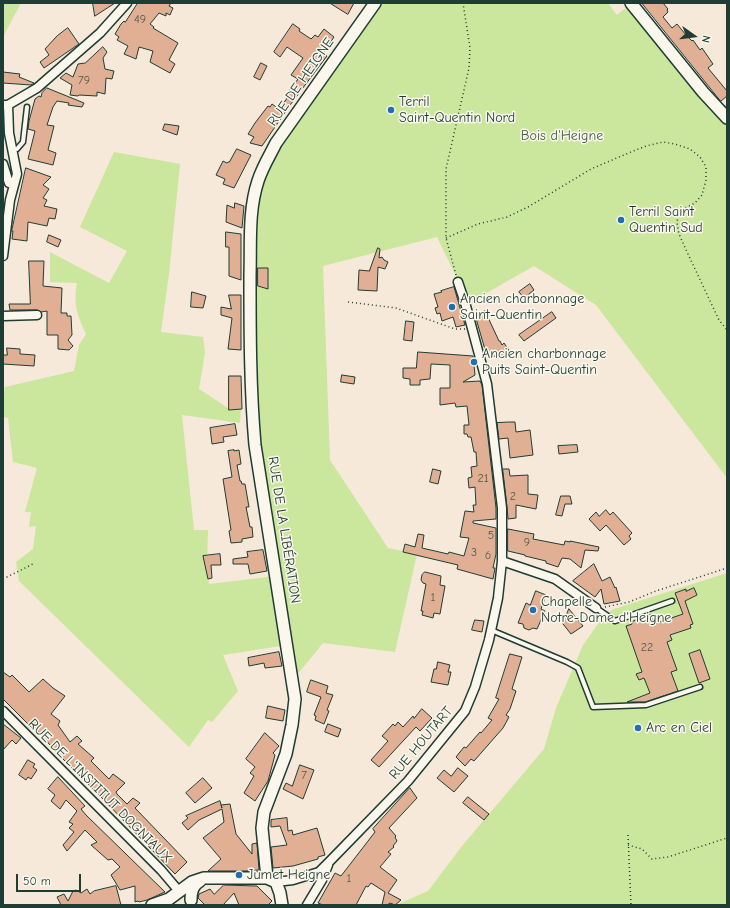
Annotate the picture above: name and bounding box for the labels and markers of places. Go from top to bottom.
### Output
place label: Terril Saint-Quentin Nord [399,94,515,126]
marker: Terril Saint-Quentin Nord [386,105,396,115]
place label: Terril Saint Quentin Sud [629,204,703,236]
marker: Terril Saint Quentin Sud [616,215,626,225]
place label: Ancien charbonnage Saint-Quentin [460,291,584,324]
marker: Ancien charbonnage Saint-Quentin [447,302,457,312]
place label: Ancien charbonnage Puits Saint-Quentin [482,346,606,378]
marker: Ancien charbonnage Puits Saint-Quentin [469,357,479,367]
place label: Chapelle Notre-Dame d'Heigne [541,594,671,626]
marker: Chapelle Notre-Dame d'Heigne [528,605,538,615]
place label: Arc en Ciel [646,720,712,736]
marker: Arc en Ciel [633,723,643,733]
place label: Jumet Heigne [247,867,330,883]
marker: Jumet Heigne [234,870,244,880]

